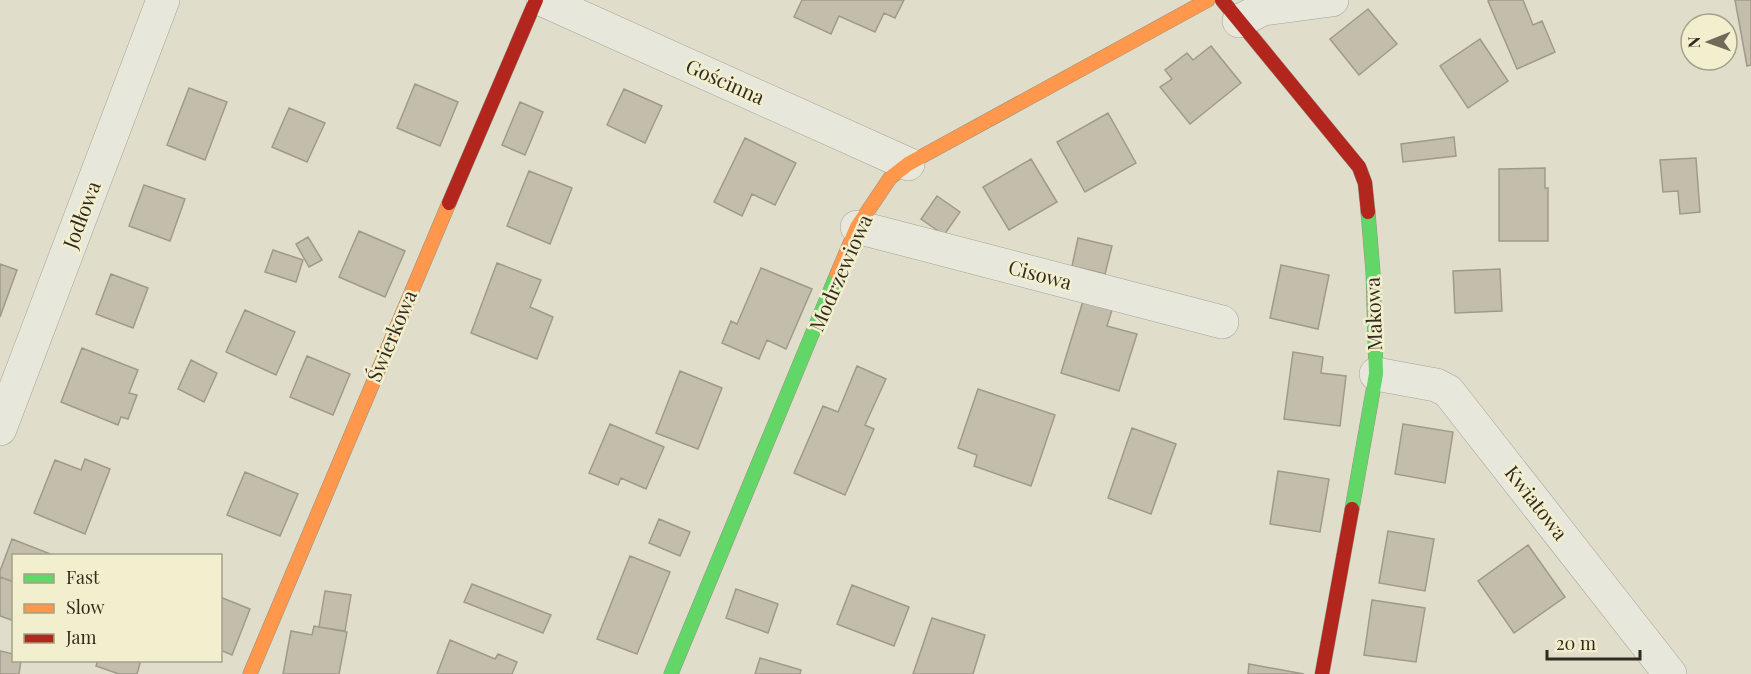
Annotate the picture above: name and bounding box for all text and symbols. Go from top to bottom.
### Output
north arrow [1679,12,1739,72]
text: N [1683,36,1704,48]
street label: Gościnna [682,51,769,110]
street label: Jodłowa [55,177,106,253]
street label: Modrzewiowa [802,210,877,335]
street label: Cisowa [1006,252,1075,295]
street label: Makowa [1358,277,1387,351]
street label: Świerkowa [359,285,422,385]
street label: Kwiatowa [1500,459,1575,545]
legend [12,554,222,662]
text: Fast [66,565,100,589]
text: Slow [66,595,104,619]
scale bar [1547,623,1640,661]
text: Jam [65,625,96,649]
text: 20 m [1556,631,1596,655]

